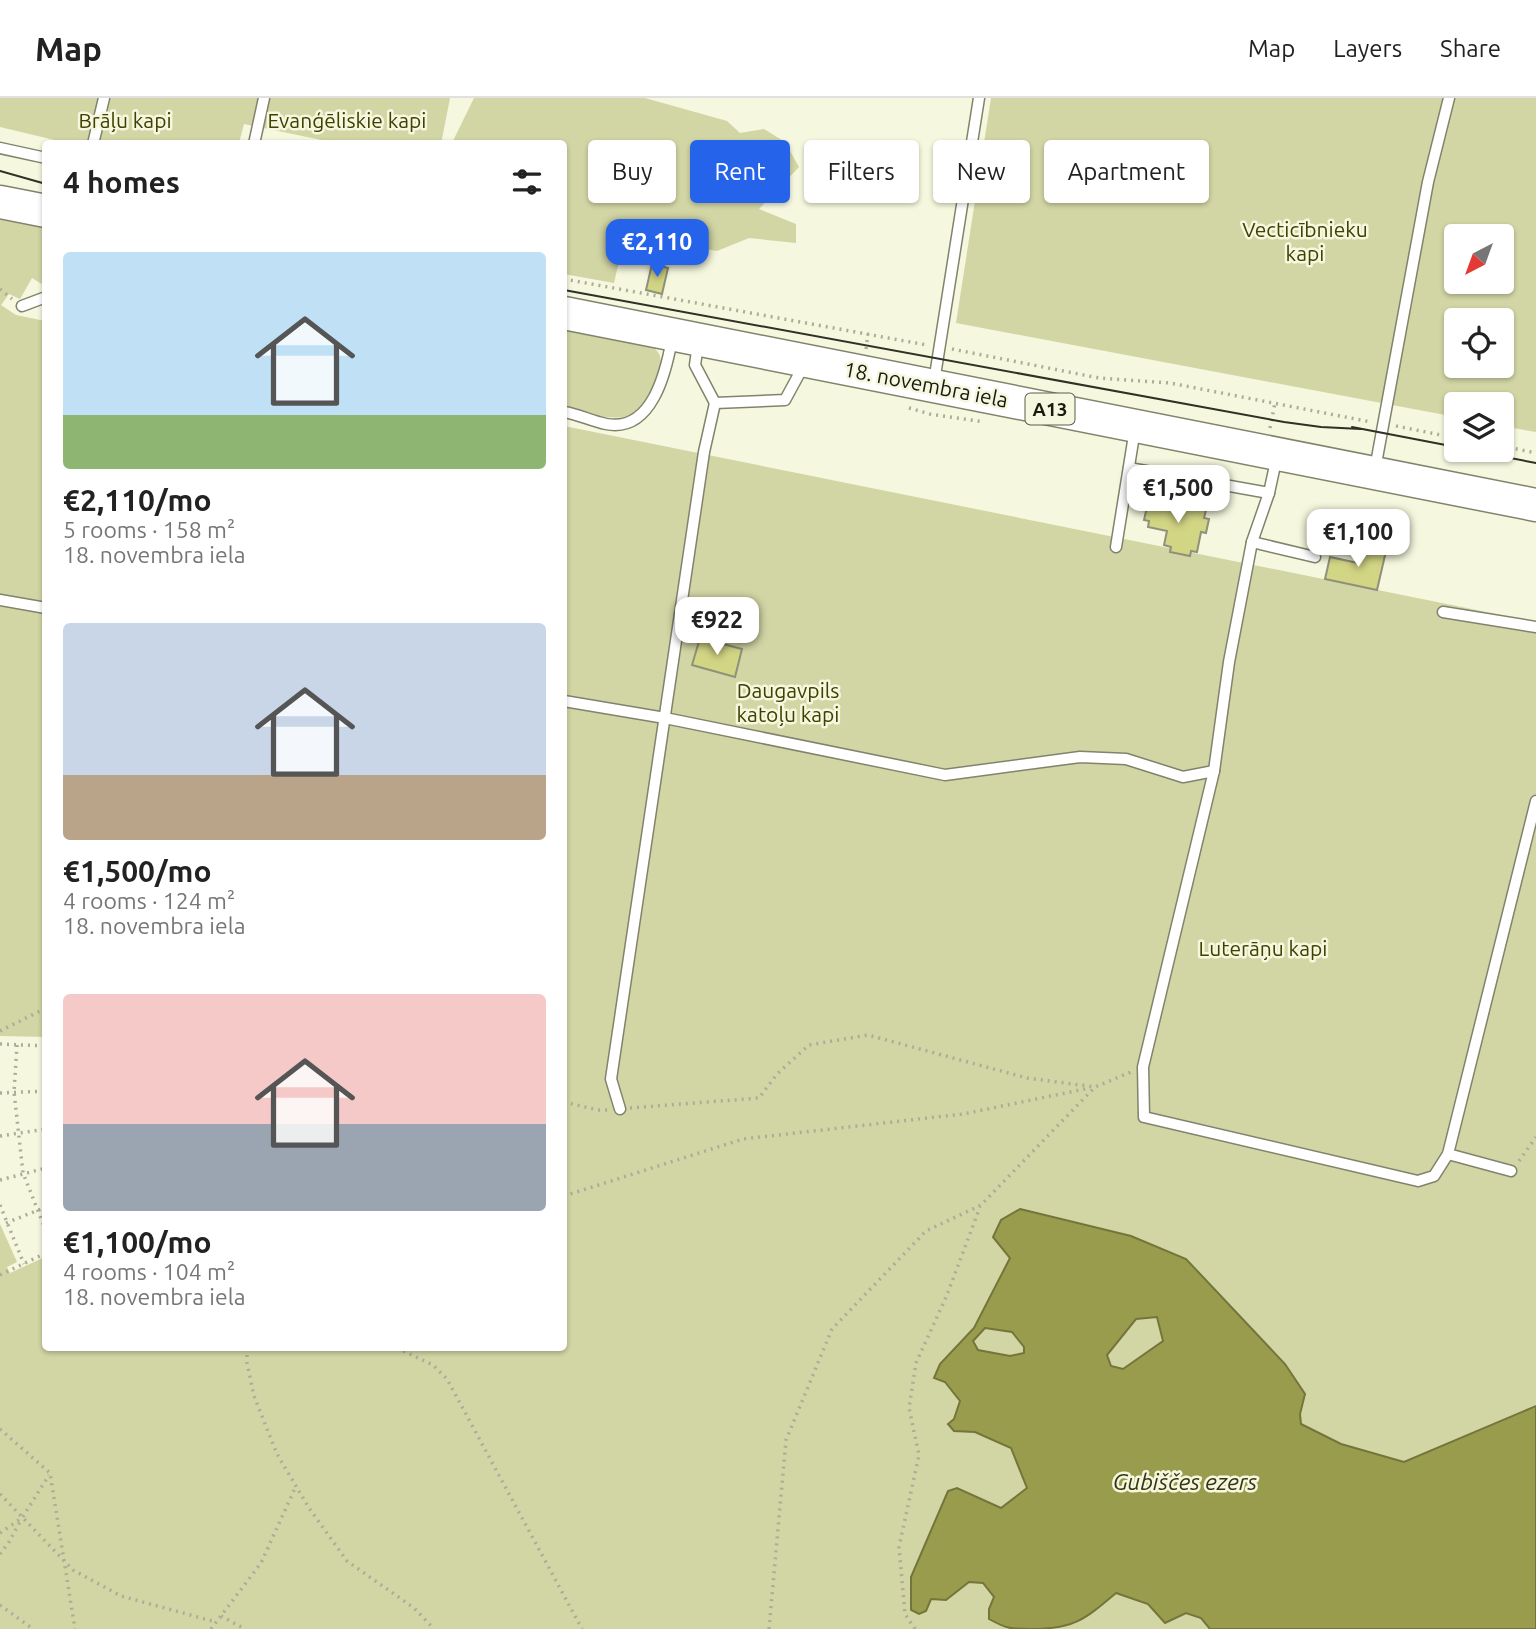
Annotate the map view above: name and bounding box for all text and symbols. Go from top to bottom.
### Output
text: Map [35,30,102,67]
text: Map [1248,35,1295,62]
text: Layers [1333,35,1402,62]
text: Share [1440,35,1501,62]
park label: Brāļu kapi [78,108,172,132]
park label: Evanģēliskie kapi [268,108,426,132]
chip: Buy [588,140,676,203]
chip: Rent [690,140,790,203]
chip: Filters [804,140,919,203]
chip: New [933,140,1030,203]
chip: Apartment [1044,140,1209,203]
icon: filters [508,163,546,201]
text: 4 homes [63,165,180,199]
park label: Vecticībnieku kapi [1242,217,1368,265]
pin: €2,110 [600,220,714,279]
north arrow [1444,224,1514,294]
map controls [1444,224,1514,462]
text: €2,110 [622,229,692,254]
icon: home [242,298,368,424]
button: locate [1444,308,1514,378]
street label: 18. novembra iela [842,356,1010,412]
button: layers [1444,392,1514,462]
road number: A13 [1026,394,1074,424]
pin: €1,500 [1121,466,1235,525]
text: €1,500 [1143,475,1213,500]
text: €2,110/mo [63,483,212,517]
pin: €1,100 [1301,510,1415,569]
text: 5 rooms · 158 m² [63,517,235,542]
text: €1,100 [1323,519,1393,544]
text: 18. novembra iela [63,542,246,567]
pin: €922 [676,598,758,657]
text: €922 [691,607,743,632]
icon: home [242,669,368,795]
park label: Daugavpils katoļu kapi [737,678,839,726]
text: €1,500/mo [63,854,212,888]
text: 4 rooms · 124 m² [63,888,235,913]
text: 18. novembra iela [63,913,246,938]
park label: Luterāņu kapi [1199,936,1327,960]
icon: home [242,1040,368,1166]
text: €1,100/mo [63,1225,212,1259]
text: 4 rooms · 104 m² [63,1259,235,1284]
text: 18. novembra iela [63,1284,246,1309]
water label: Gubiščes ezers [1113,1469,1258,1494]

